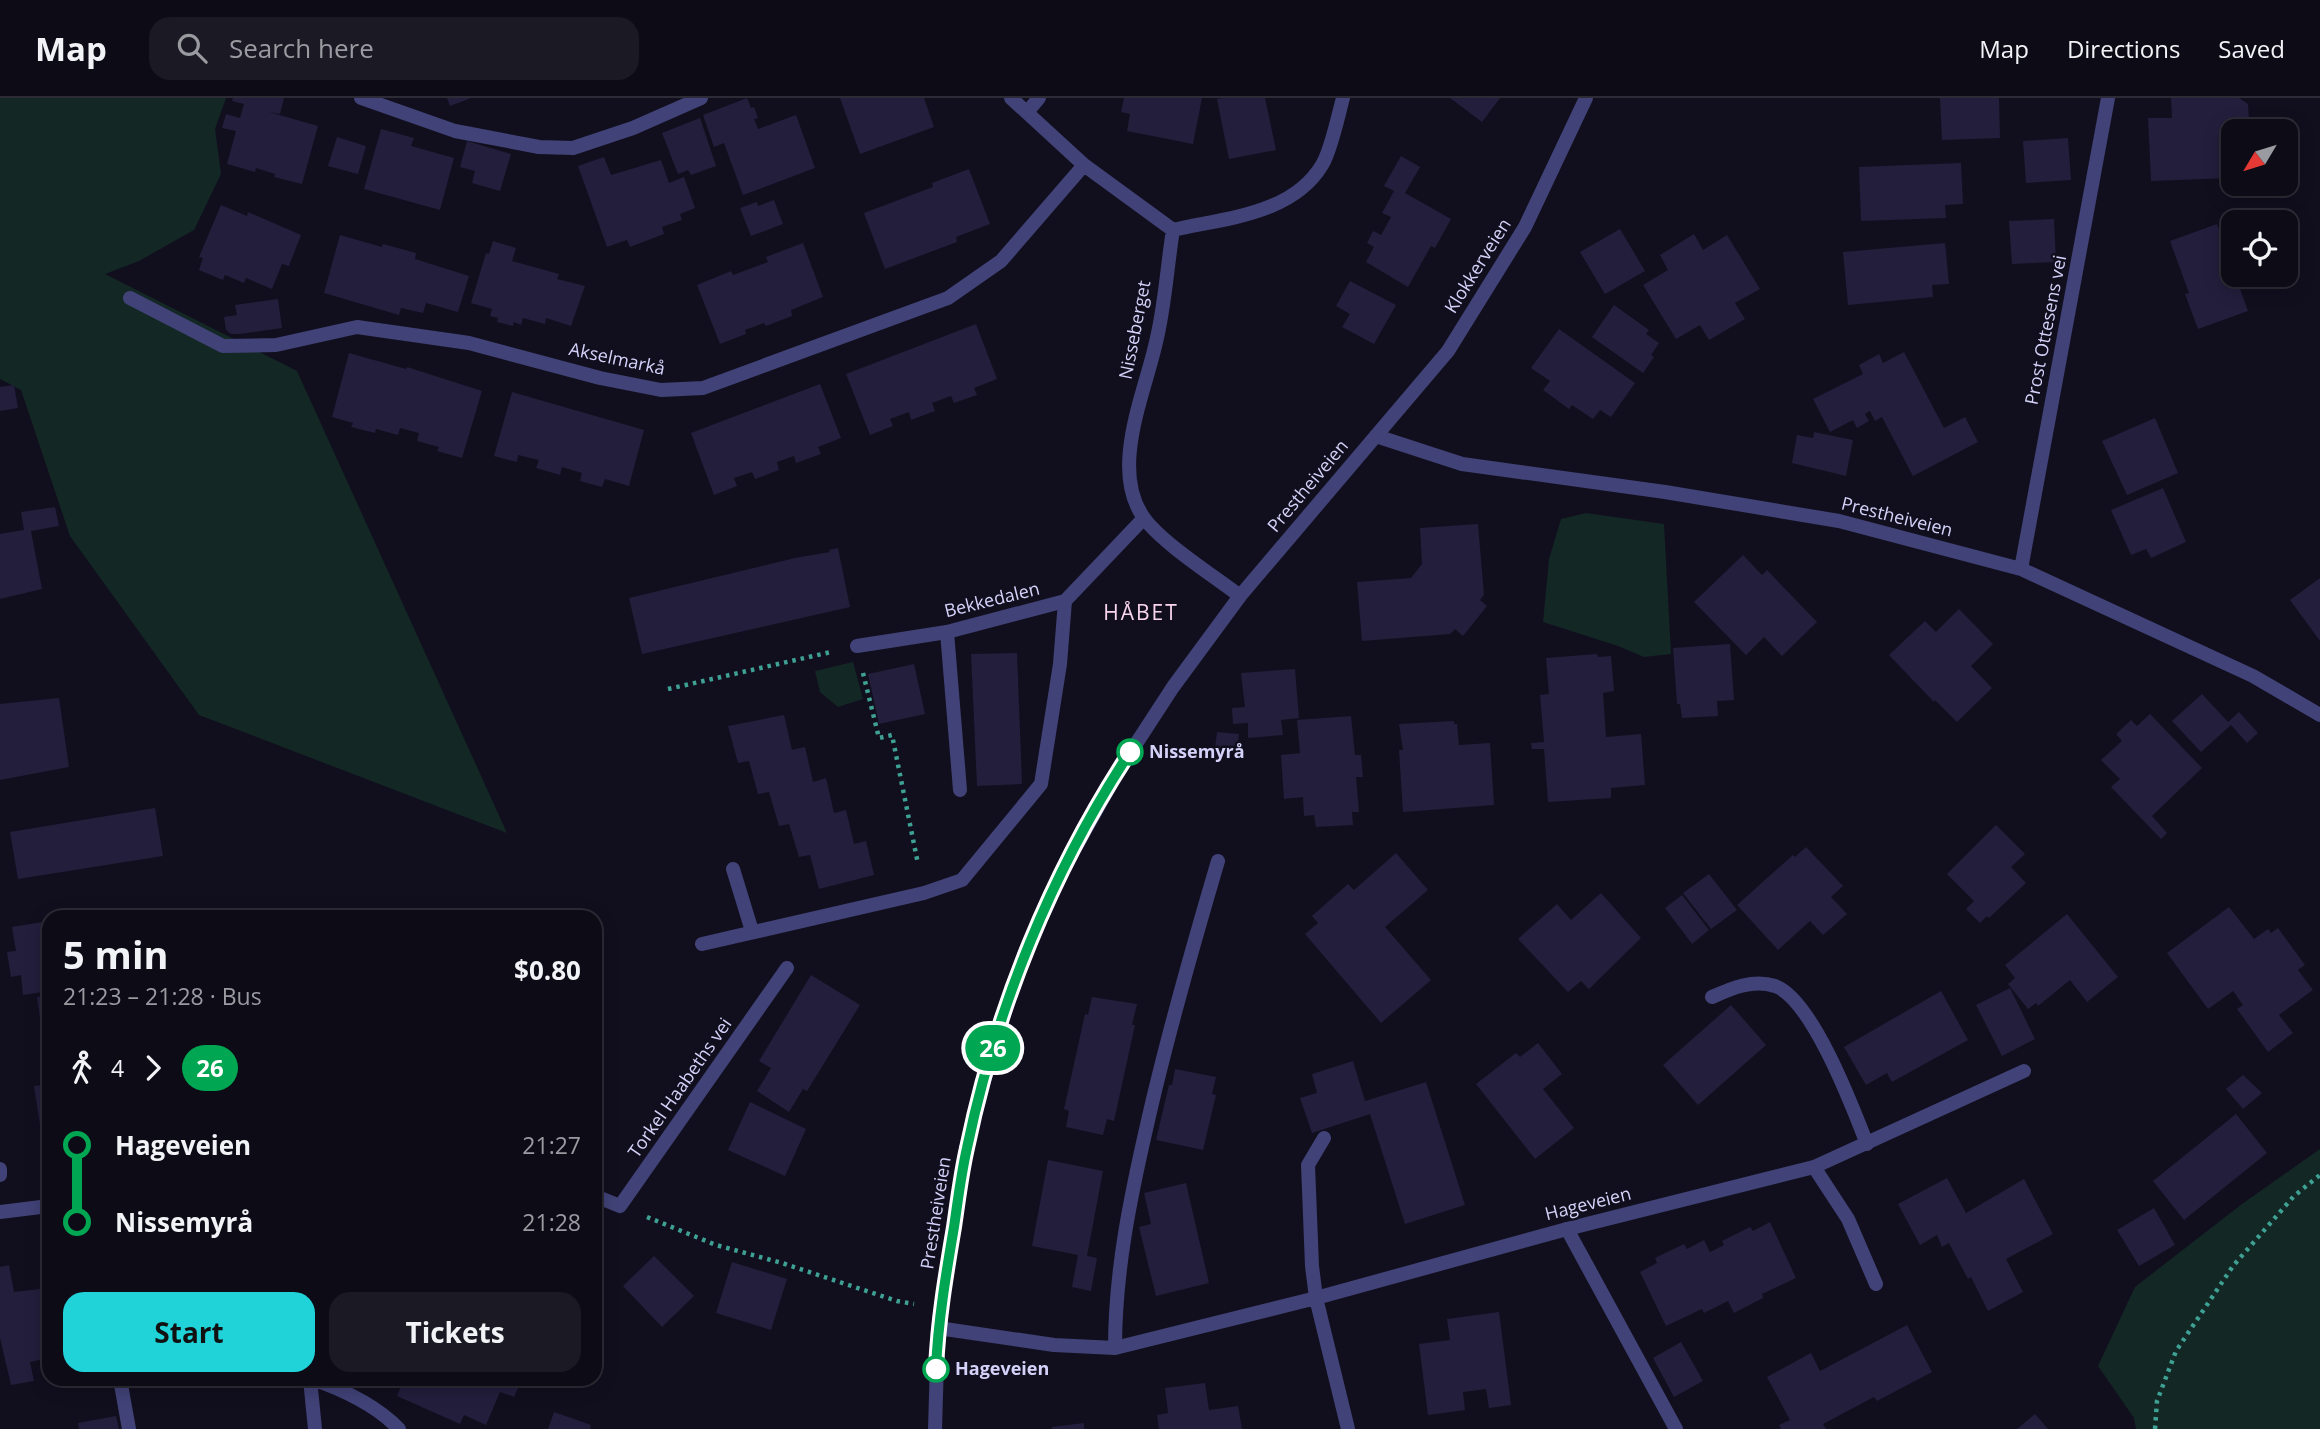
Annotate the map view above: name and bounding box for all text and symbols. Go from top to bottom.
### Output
search box [149,17,639,80]
text: Map [35,26,107,71]
icon: search [173,29,211,67]
text: Search here [229,30,374,66]
text: Map [1979,32,2029,65]
text: Directions [2067,32,2180,65]
text: Saved [2218,32,2285,65]
north arrow [2221,119,2298,196]
map controls [2221,119,2298,287]
button: locate [2221,210,2298,287]
street label: Klokkerveien [1438,214,1516,317]
street label: Prost Ottesens vei [2019,253,2071,407]
street label: Nisseberget [1113,278,1155,381]
street label: Akselmarkå [567,336,667,380]
street label: Prestheiveien [1261,434,1353,537]
street label: Prestheiveien [1839,491,1955,541]
street label: Bekkedalen [942,576,1042,622]
district label: HÅBET [1103,598,1179,626]
marker: Nissemyrå [1117,739,1143,765]
place label: Nissemyrå [1149,739,1245,763]
text: 5 min [63,928,168,980]
text: $0.80 [514,952,581,988]
text: 21:23 – 21:28 · Bus [63,980,262,1012]
street label: Torkel Haabeths vei [622,1013,737,1162]
line badge: 26 [962,1025,1024,1071]
text: 26 [979,1031,1007,1064]
icon: walk [63,1049,101,1087]
icon: forward [134,1049,172,1087]
text: 26 [196,1051,224,1084]
text: 4 [111,1052,124,1084]
text: Hageveien [115,1127,251,1163]
text: 21:27 [522,1129,581,1161]
street label: Prestheiveien [914,1155,956,1271]
street label: Hageveien [1542,1181,1633,1225]
text: Nissemyrå [115,1204,253,1240]
text: 21:28 [522,1206,581,1238]
button: Start [63,1292,315,1372]
button: Tickets [329,1292,581,1372]
marker: Hageveien [923,1356,949,1382]
place label: Hageveien [955,1356,1049,1380]

